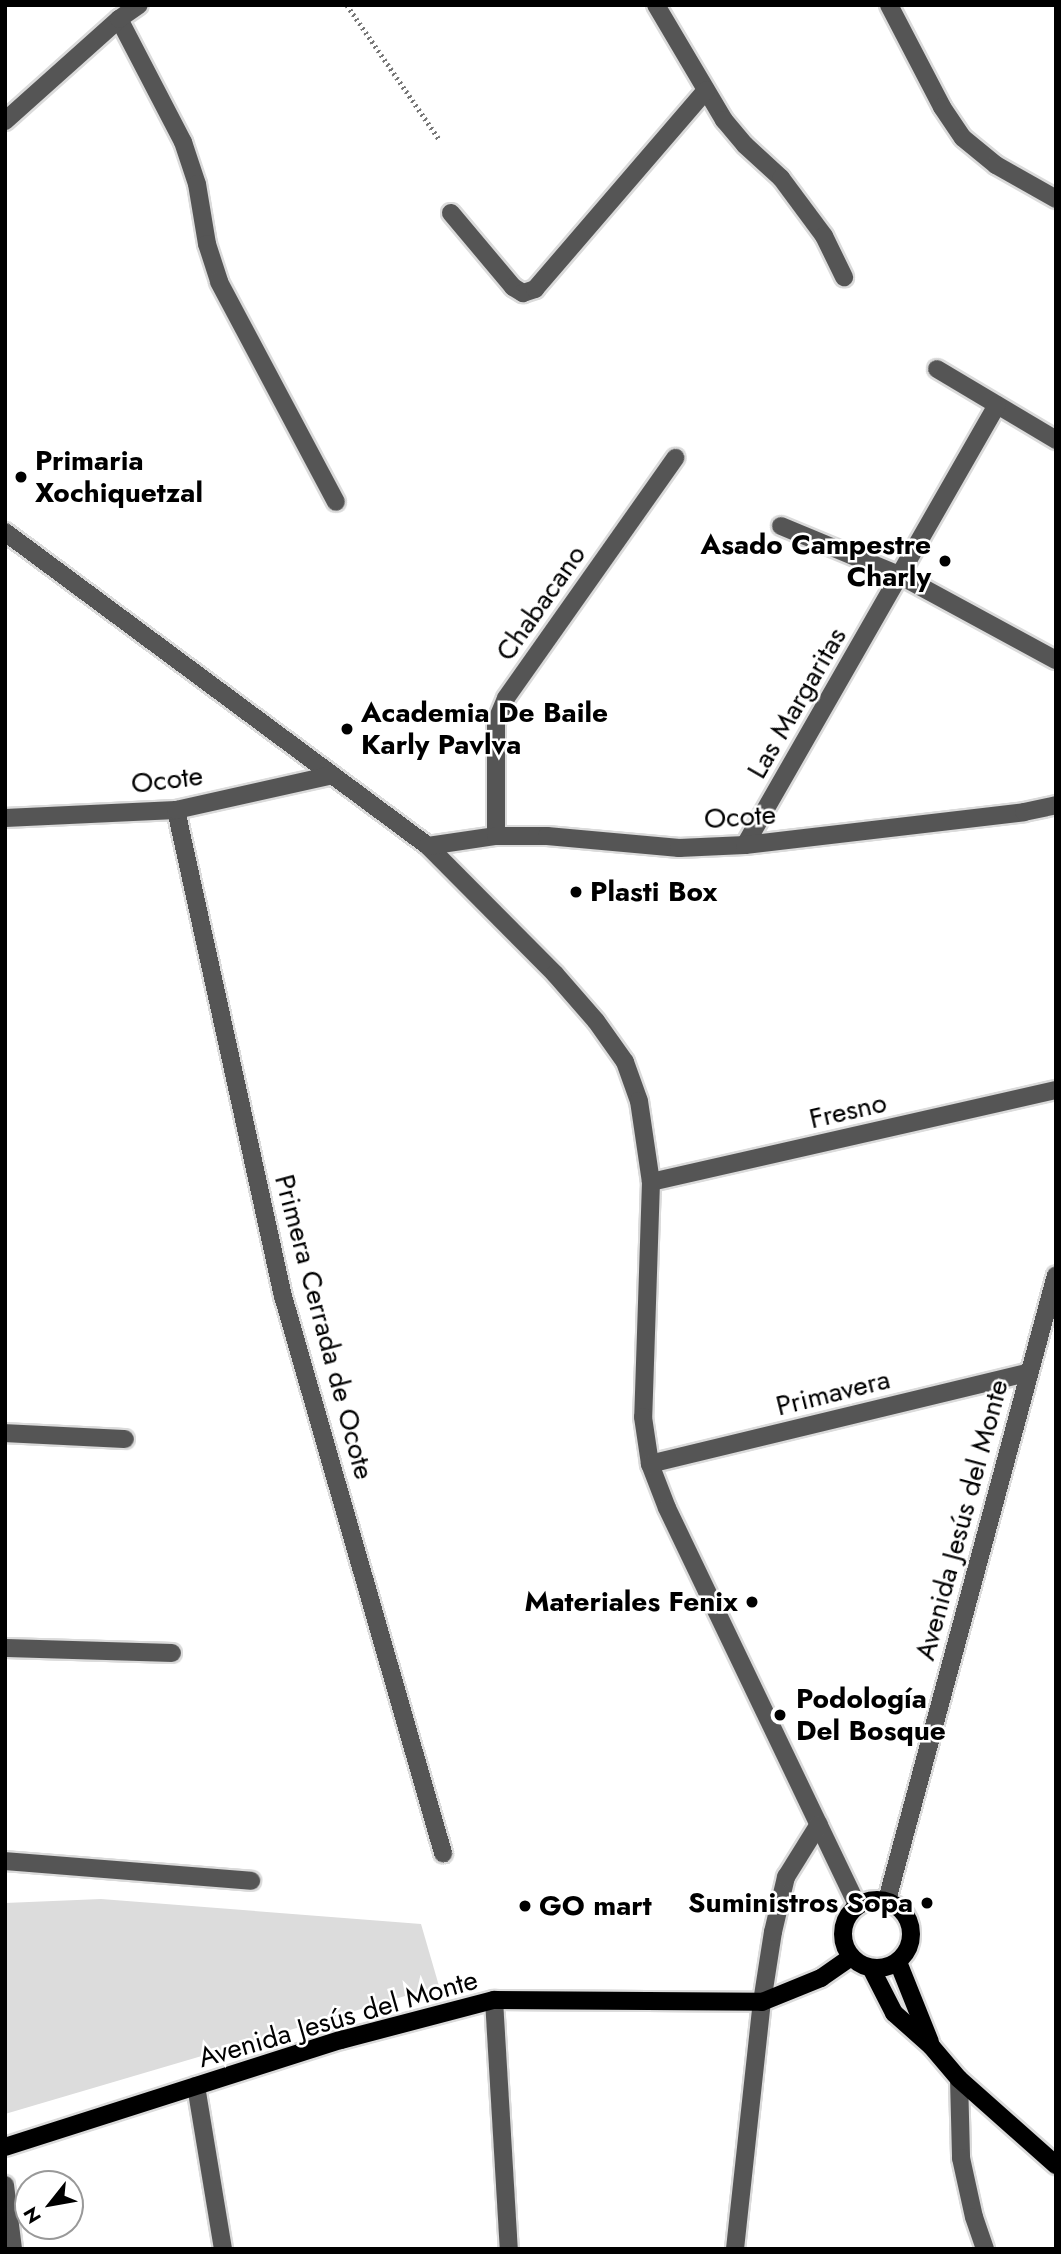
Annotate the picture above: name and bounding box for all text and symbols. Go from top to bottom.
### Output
place label: Primaria Xochiquetzal [35,444,203,510]
marker: Primaria Xochiquetzal [13,469,29,485]
place label: Asado Campestre Charly [701,528,931,594]
street label: Chabacano [489,539,593,667]
marker: Asado Campestre Charly [937,553,953,569]
street label: Las Margaritas [740,621,854,785]
place label: Academia De Baile Karly Pavlva [361,696,608,762]
marker: Academia De Baile Karly Pavlva [339,721,355,737]
street label: Ocote [129,759,205,801]
street label: Ocote [703,798,777,836]
place label: Plasti Box [590,875,717,909]
marker: Plasti Box [568,884,584,900]
street label: Fresno [806,1086,890,1136]
street label: Primera Cerrada de Ocote [267,1171,381,1483]
street label: Primavera [773,1363,893,1423]
street label: Avenida Jesús del Monte [908,1376,1016,1664]
place label: Materiales Fenix [525,1585,738,1619]
marker: Materiales Fenix [744,1594,760,1610]
place label: Podología Del Bosque [796,1682,946,1748]
marker: Podología Del Bosque [770,1705,790,1725]
place label: Suministros Sopa [688,1886,913,1920]
place label: GO mart [539,1889,652,1923]
marker: Suministros Sopa [919,1895,935,1911]
marker: GO mart [517,1898,533,1914]
street label: Avenida Jesús del Monte [194,1963,482,2075]
north arrow [14,2170,84,2240]
text: N [17,2202,48,2228]

